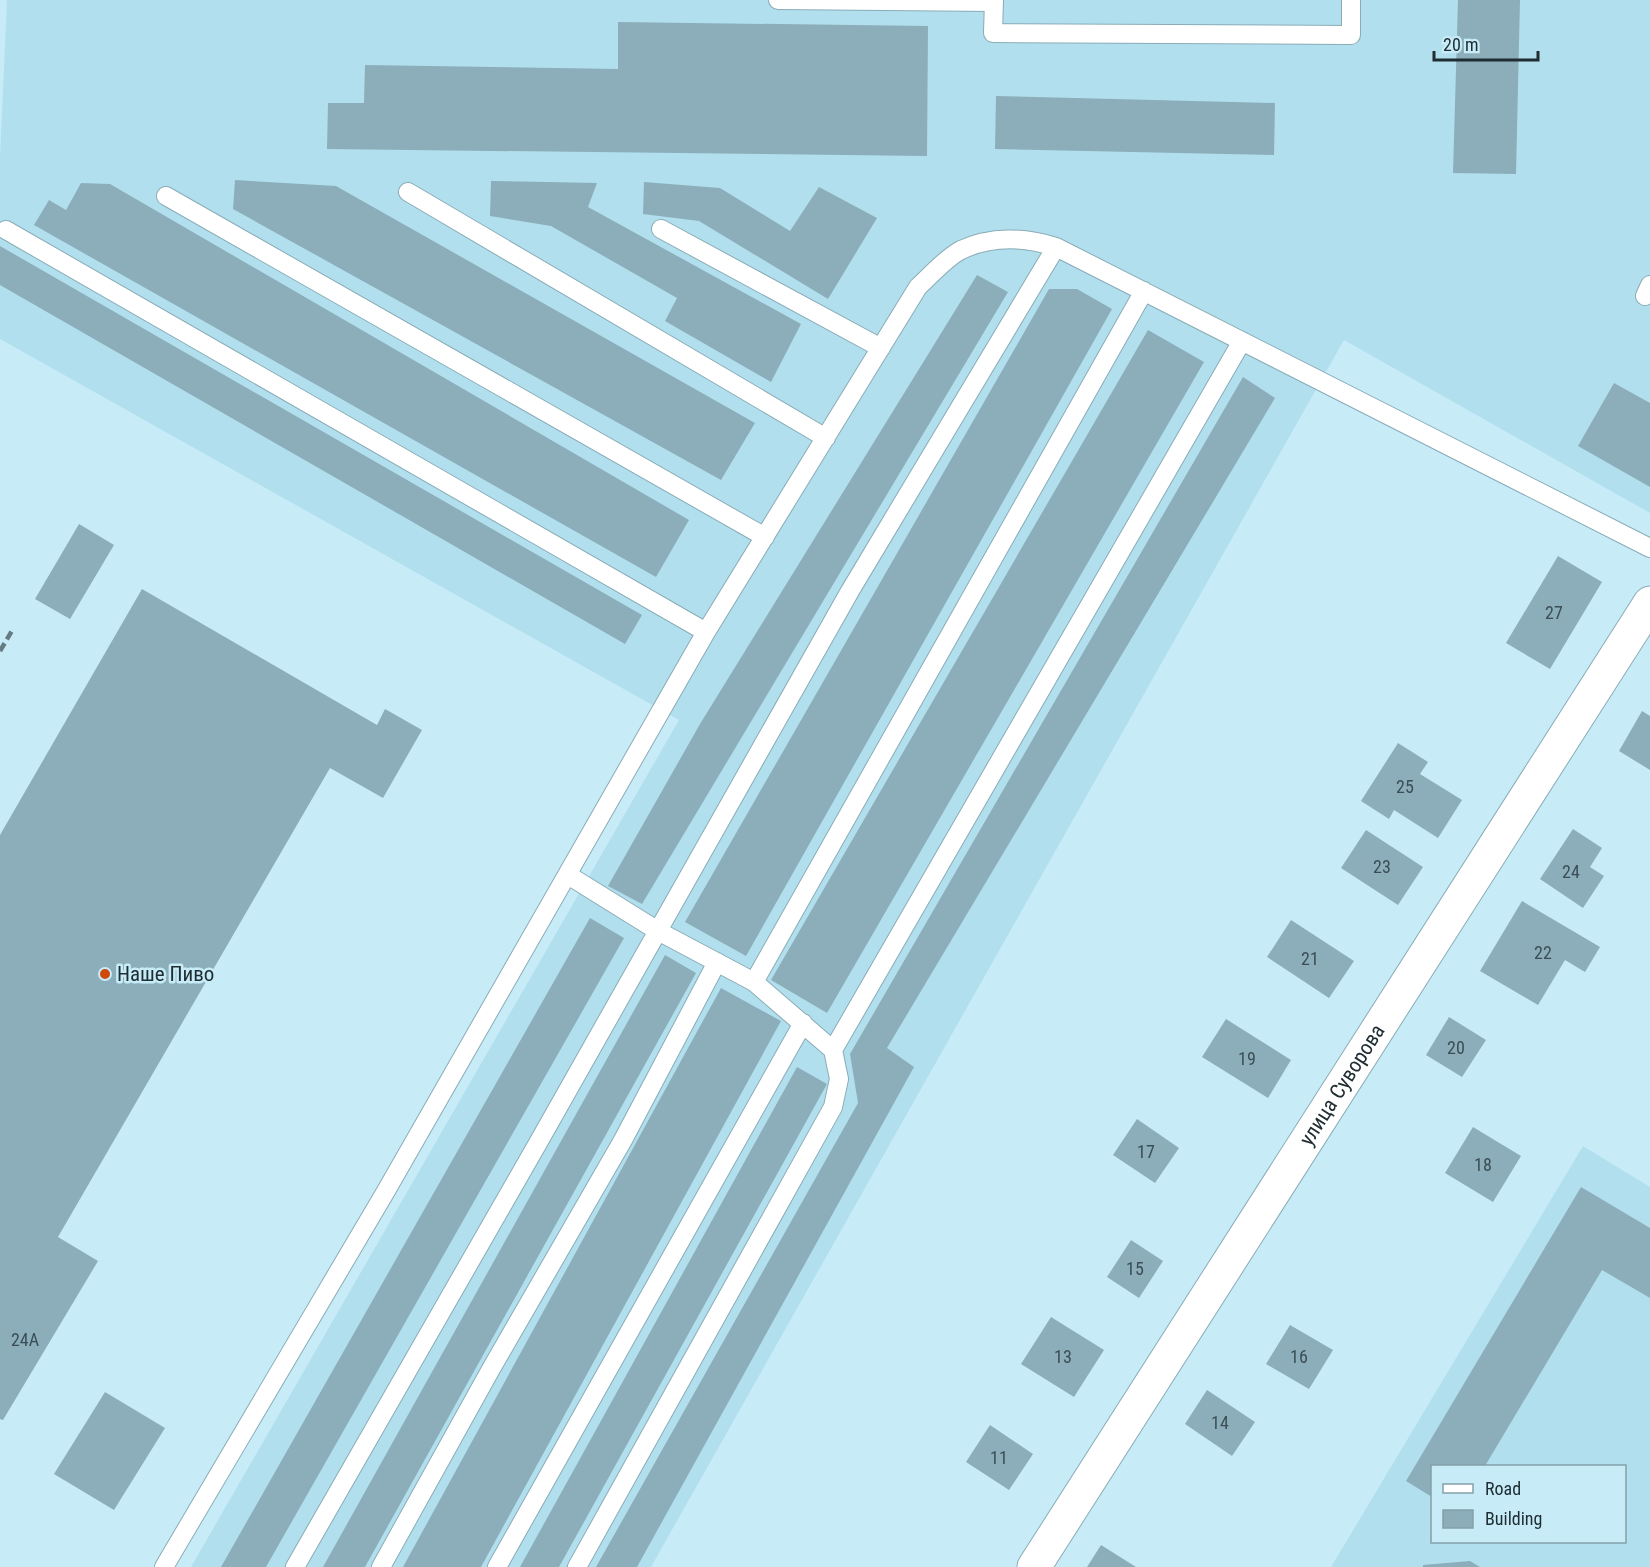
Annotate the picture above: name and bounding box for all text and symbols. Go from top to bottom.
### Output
scale bar [1434,24,1538,62]
text: 20 m [1443,34,1478,55]
house number: 27 [1545,602,1563,623]
house number: 25 [1396,776,1414,797]
house number: 23 [1373,856,1391,877]
house number: 24 [1562,861,1580,882]
house number: 22 [1534,942,1552,963]
house number: 21 [1301,948,1319,969]
place label: Наше Пиво [117,962,214,986]
marker: Наше Пиво [98,967,112,981]
street label: улица Суворова [1294,1020,1390,1150]
house number: 20 [1447,1037,1465,1058]
house number: 19 [1238,1048,1256,1069]
house number: 17 [1137,1141,1155,1162]
house number: 18 [1474,1154,1492,1175]
house number: 15 [1126,1258,1144,1279]
house number: 24А [11,1329,40,1350]
house number: 13 [1054,1346,1072,1367]
house number: 16 [1290,1346,1308,1367]
house number: 14 [1211,1412,1229,1433]
house number: 11 [990,1447,1008,1468]
legend [1431,1465,1626,1543]
text: Road [1485,1478,1521,1499]
text: Building [1485,1508,1542,1529]

